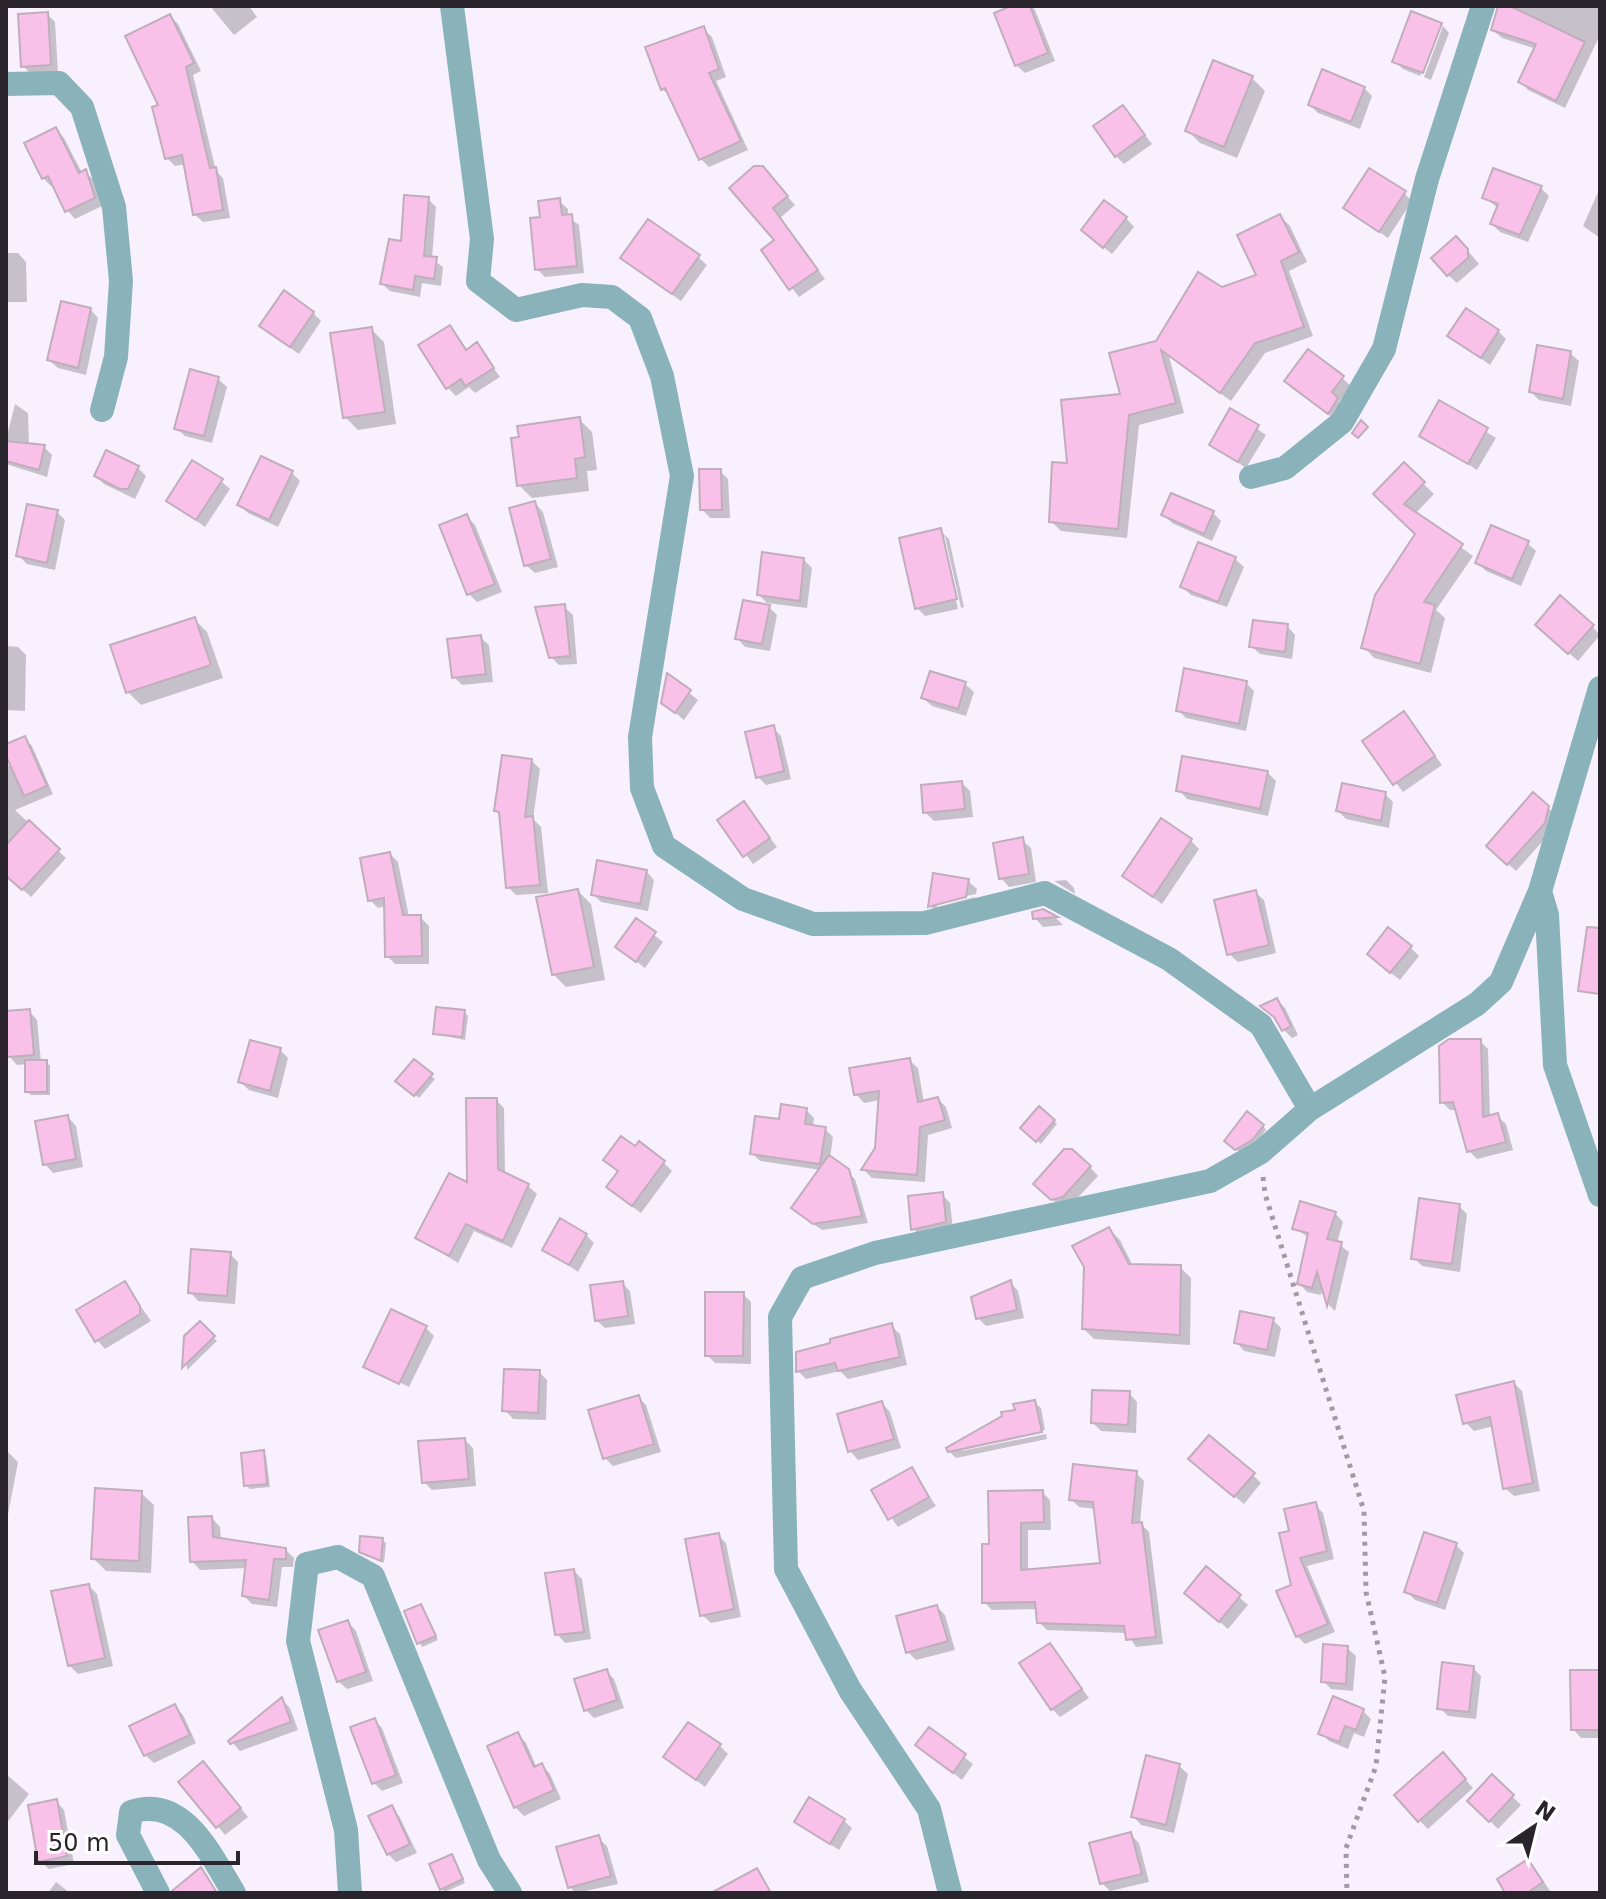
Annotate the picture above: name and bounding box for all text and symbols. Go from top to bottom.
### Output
north arrow [1494,1787,1574,1867]
text: N [1530,1796,1560,1827]
scale bar [36,1815,238,1865]
text: 50 m [48,1829,110,1857]

